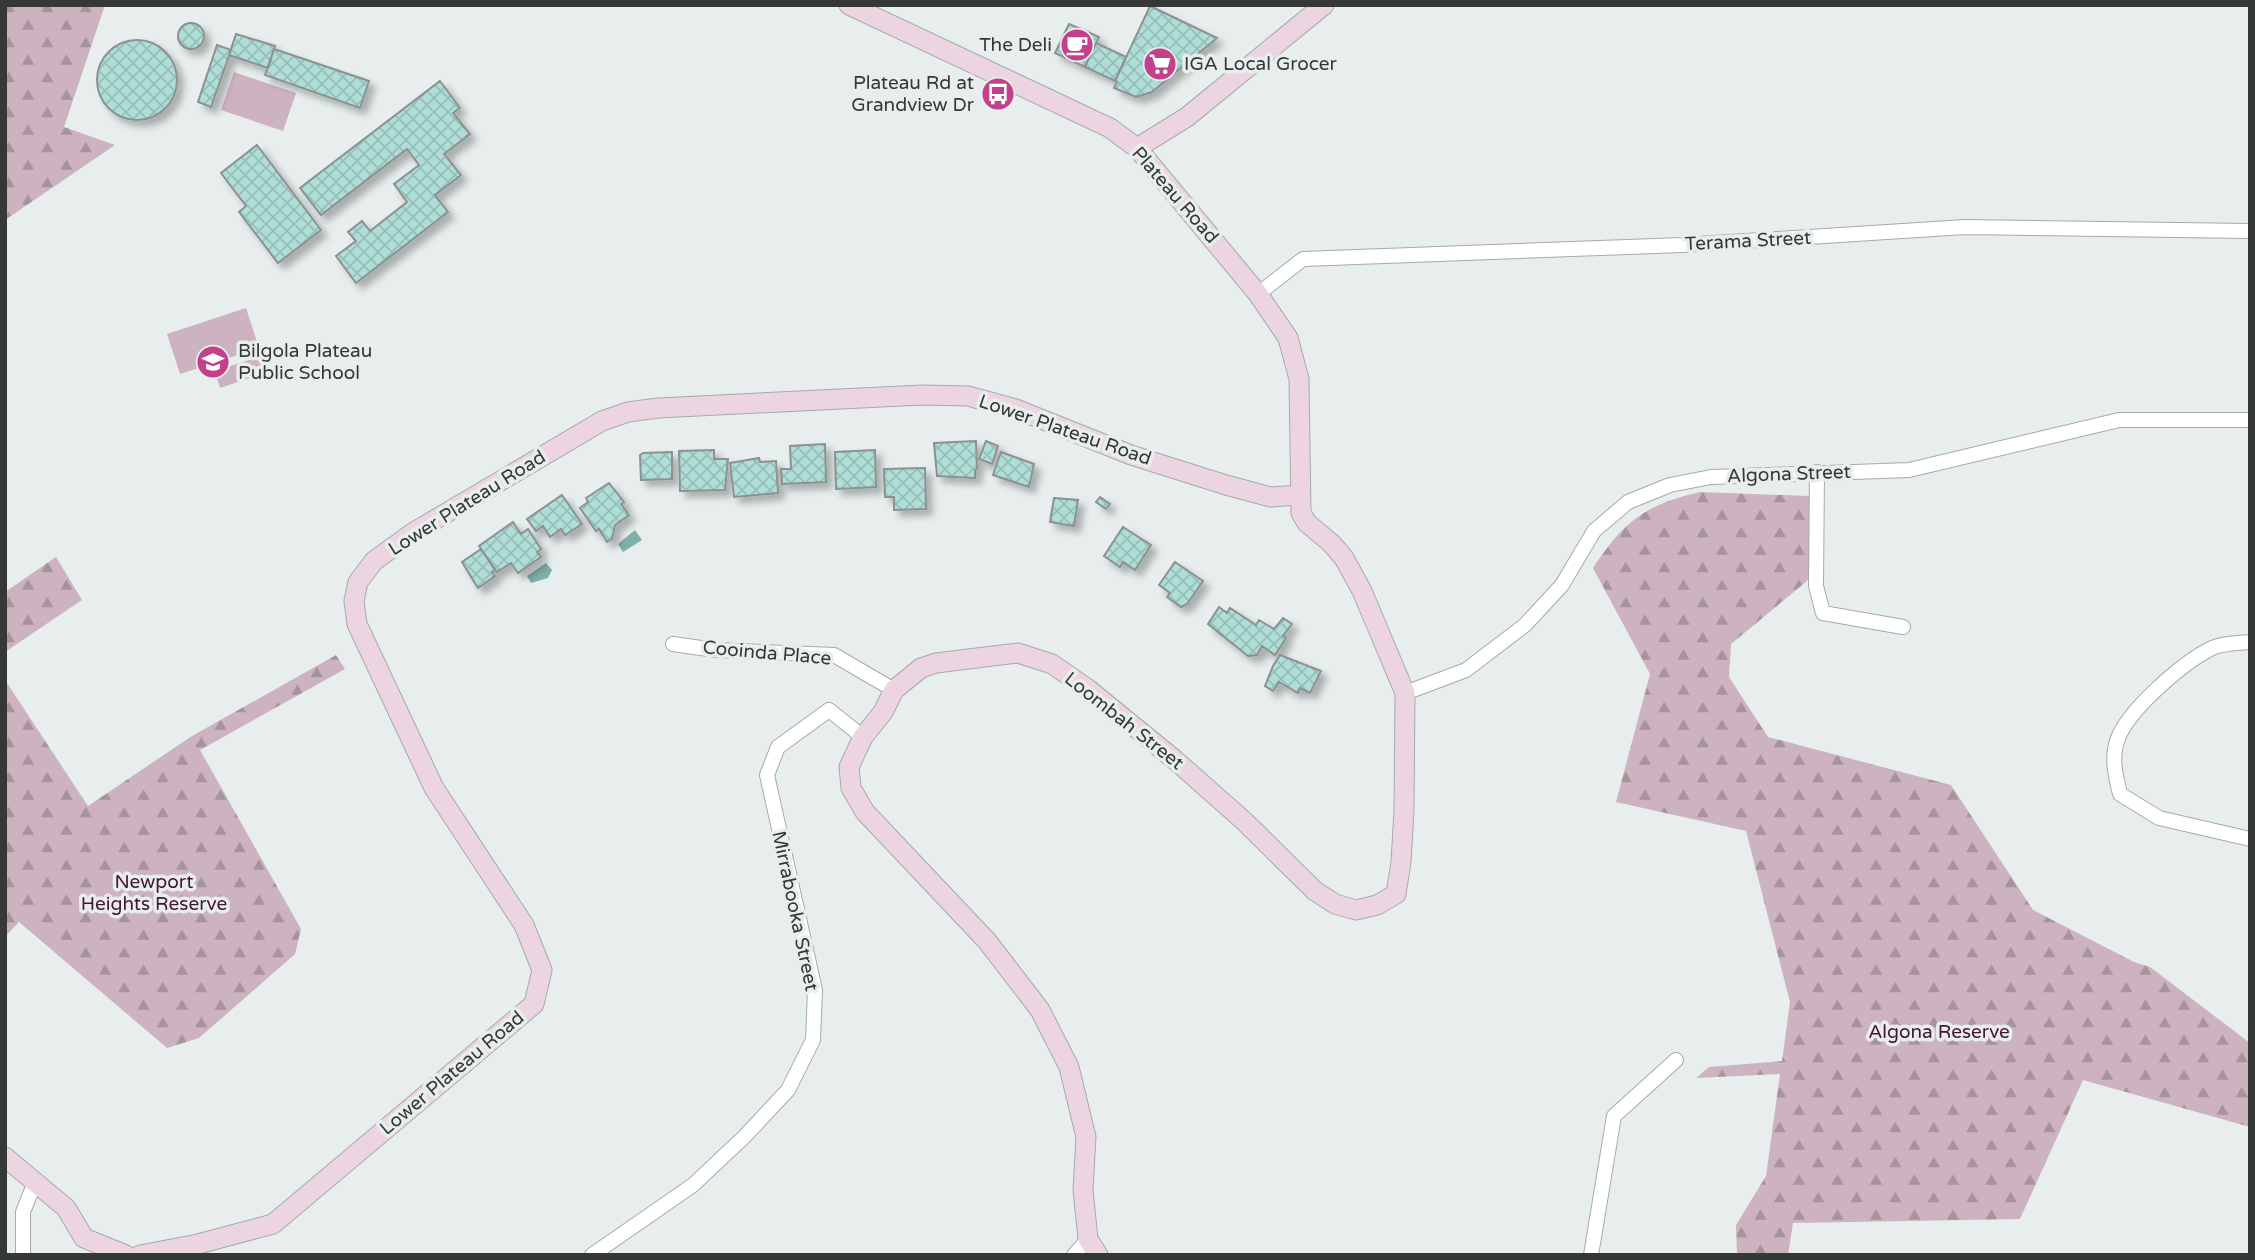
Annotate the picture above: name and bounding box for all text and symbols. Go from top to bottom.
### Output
cafe icon: The Deli [1058,26,1096,64]
place label: The Deli [979,34,1052,56]
supermarket icon: IGA Local Grocer [1141,45,1179,83]
place label: IGA Local Grocer [1184,53,1338,75]
place label: Plateau Rd at Grandview Dr [851,72,975,116]
bus stop icon: Plateau Rd at Grandview Dr [979,75,1017,113]
street label: Plateau Road [1127,142,1223,248]
street label: Terama Street [1684,227,1812,255]
place label: Bilgola Plateau Public School [238,340,372,384]
school or university icon: Bilgola Plateau Public School [194,343,232,381]
street label: Lower Plateau Road [976,390,1154,470]
street label: Lower Plateau Road [384,446,550,560]
street label: Algona Street [1727,461,1851,487]
street label: Cooinda Place [702,636,832,670]
street label: Loombah Street [1060,668,1188,774]
street label: Mirrabooka Street [767,829,823,993]
park label: Newport Heights Reserve [81,871,227,915]
street label: Lower Plateau Road [376,1006,528,1140]
park label: Algona Reserve [1868,1021,2010,1043]

